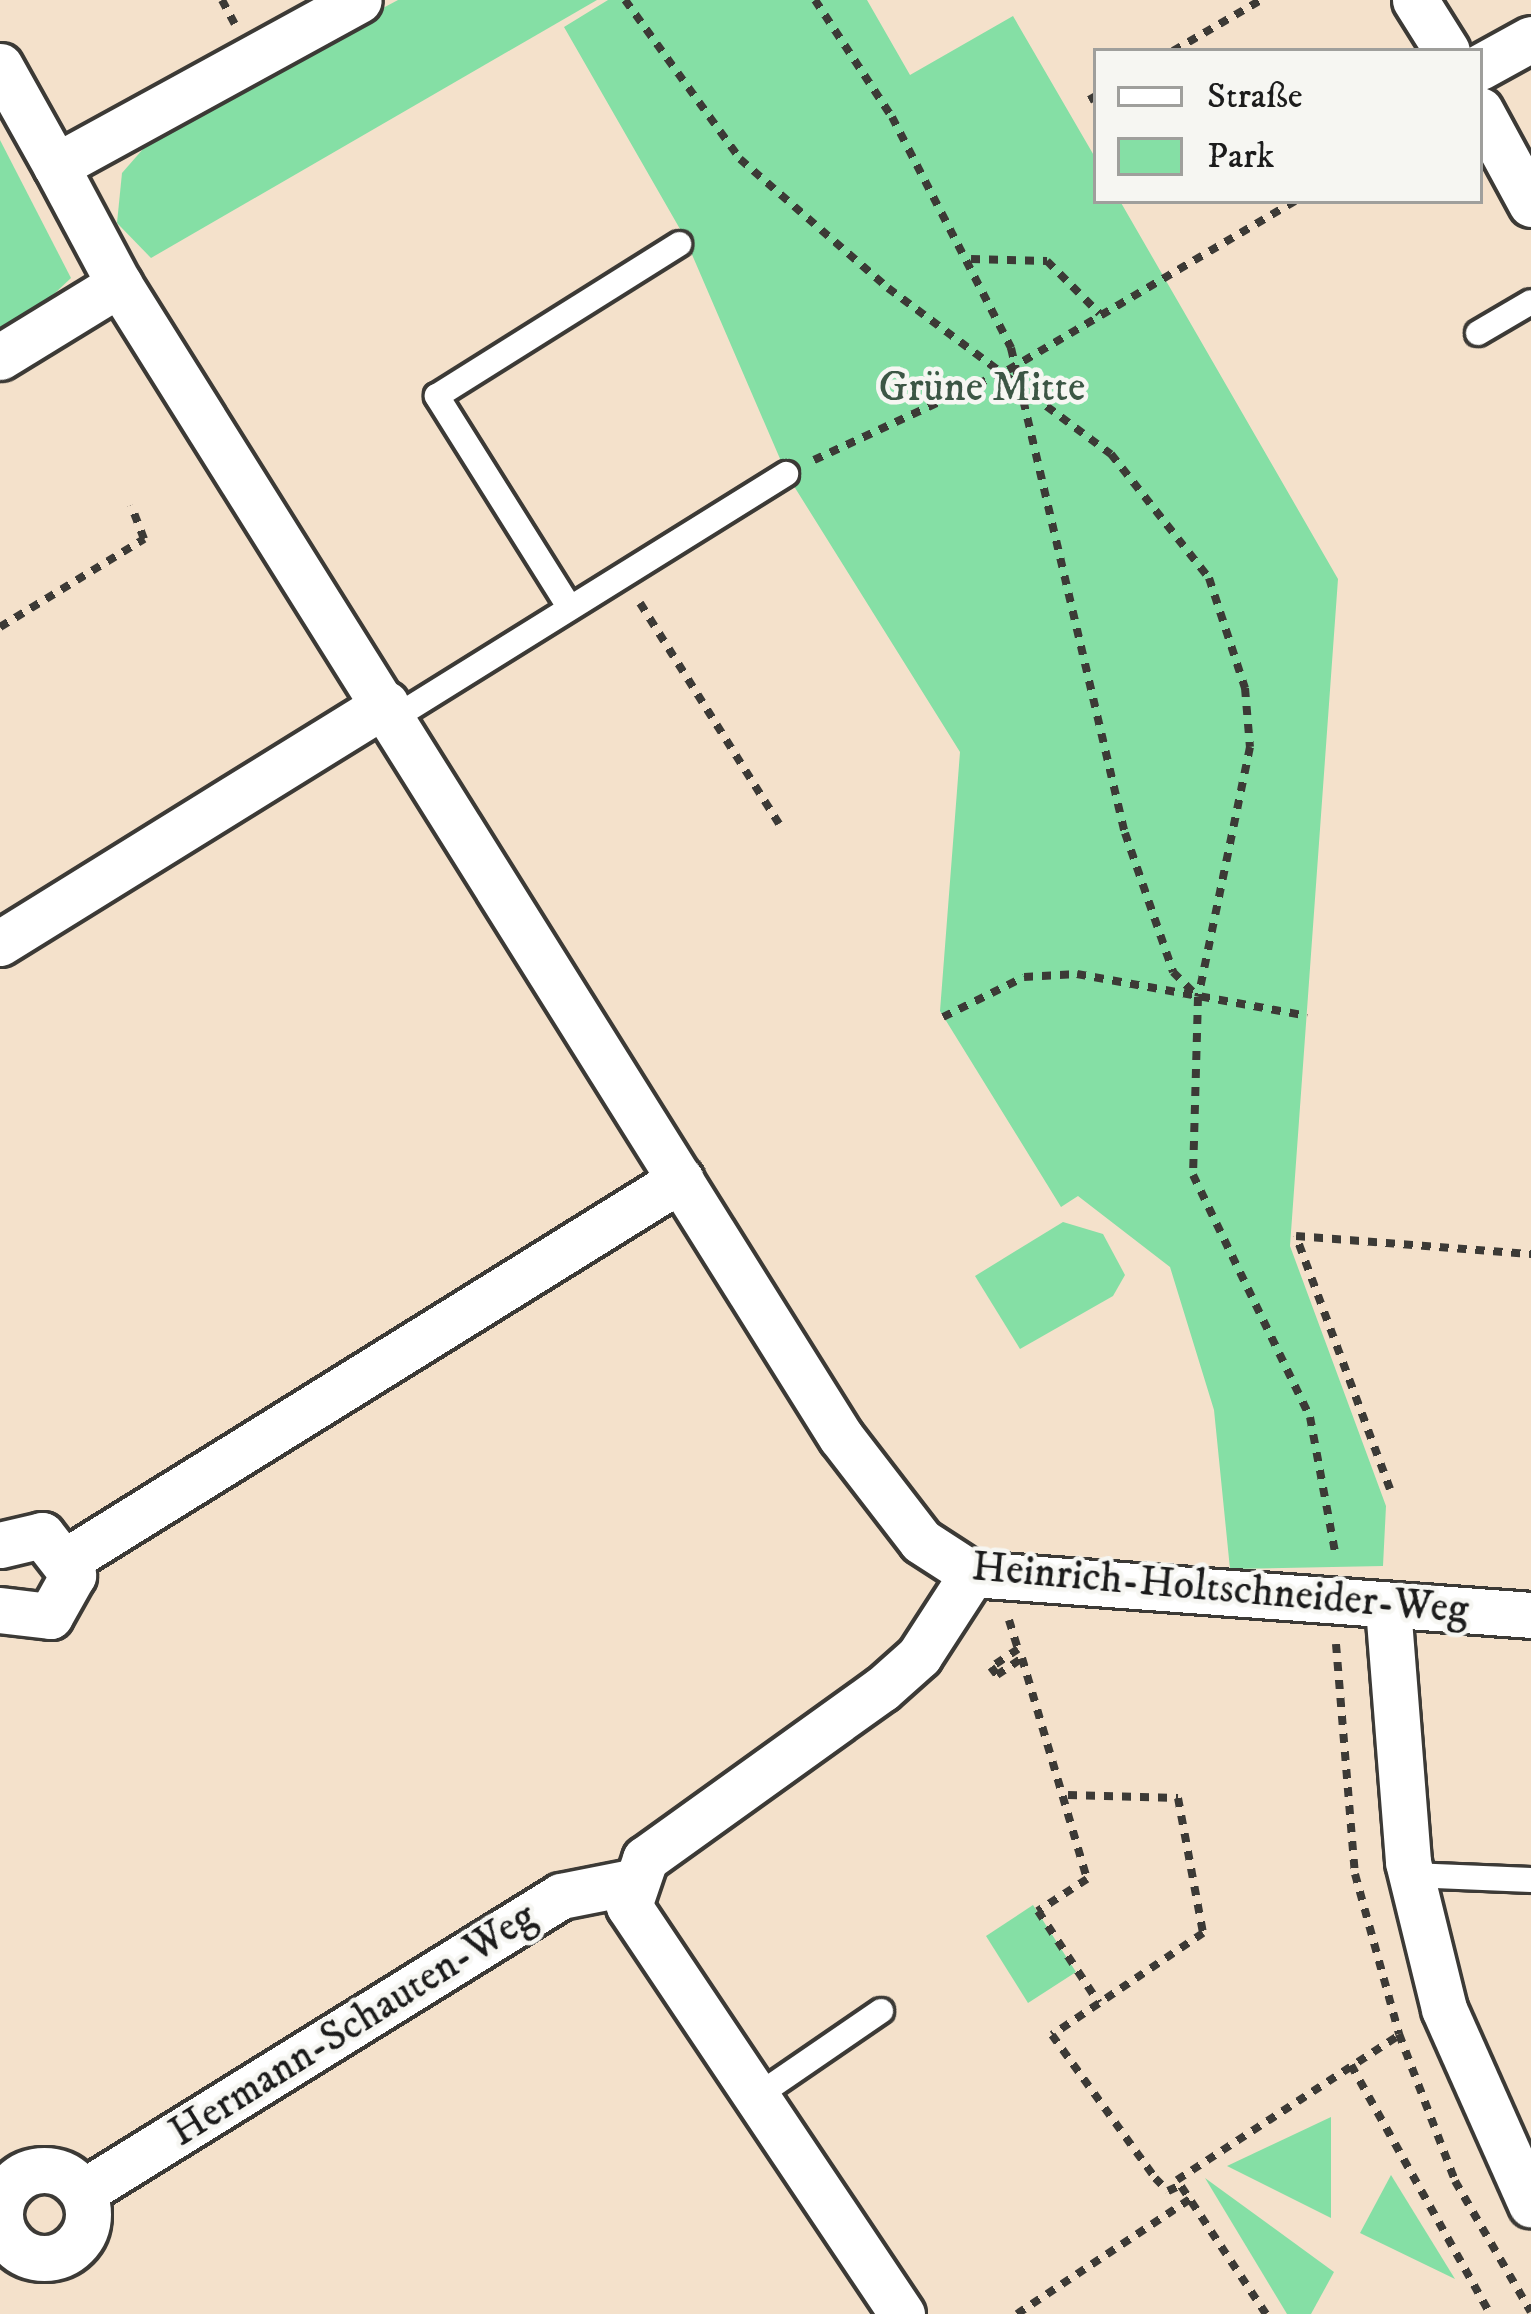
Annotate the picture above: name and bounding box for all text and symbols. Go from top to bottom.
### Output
legend [1093,48,1483,204]
text: Straße [1207,74,1303,119]
text: Park [1207,134,1274,179]
park label: Grüne Mitte [879,363,1085,413]
street label: Heinrich-Holtschneider-Weg [969,1542,1471,1636]
street label: Hermann-Schauten-Weg [161,1892,545,2158]

